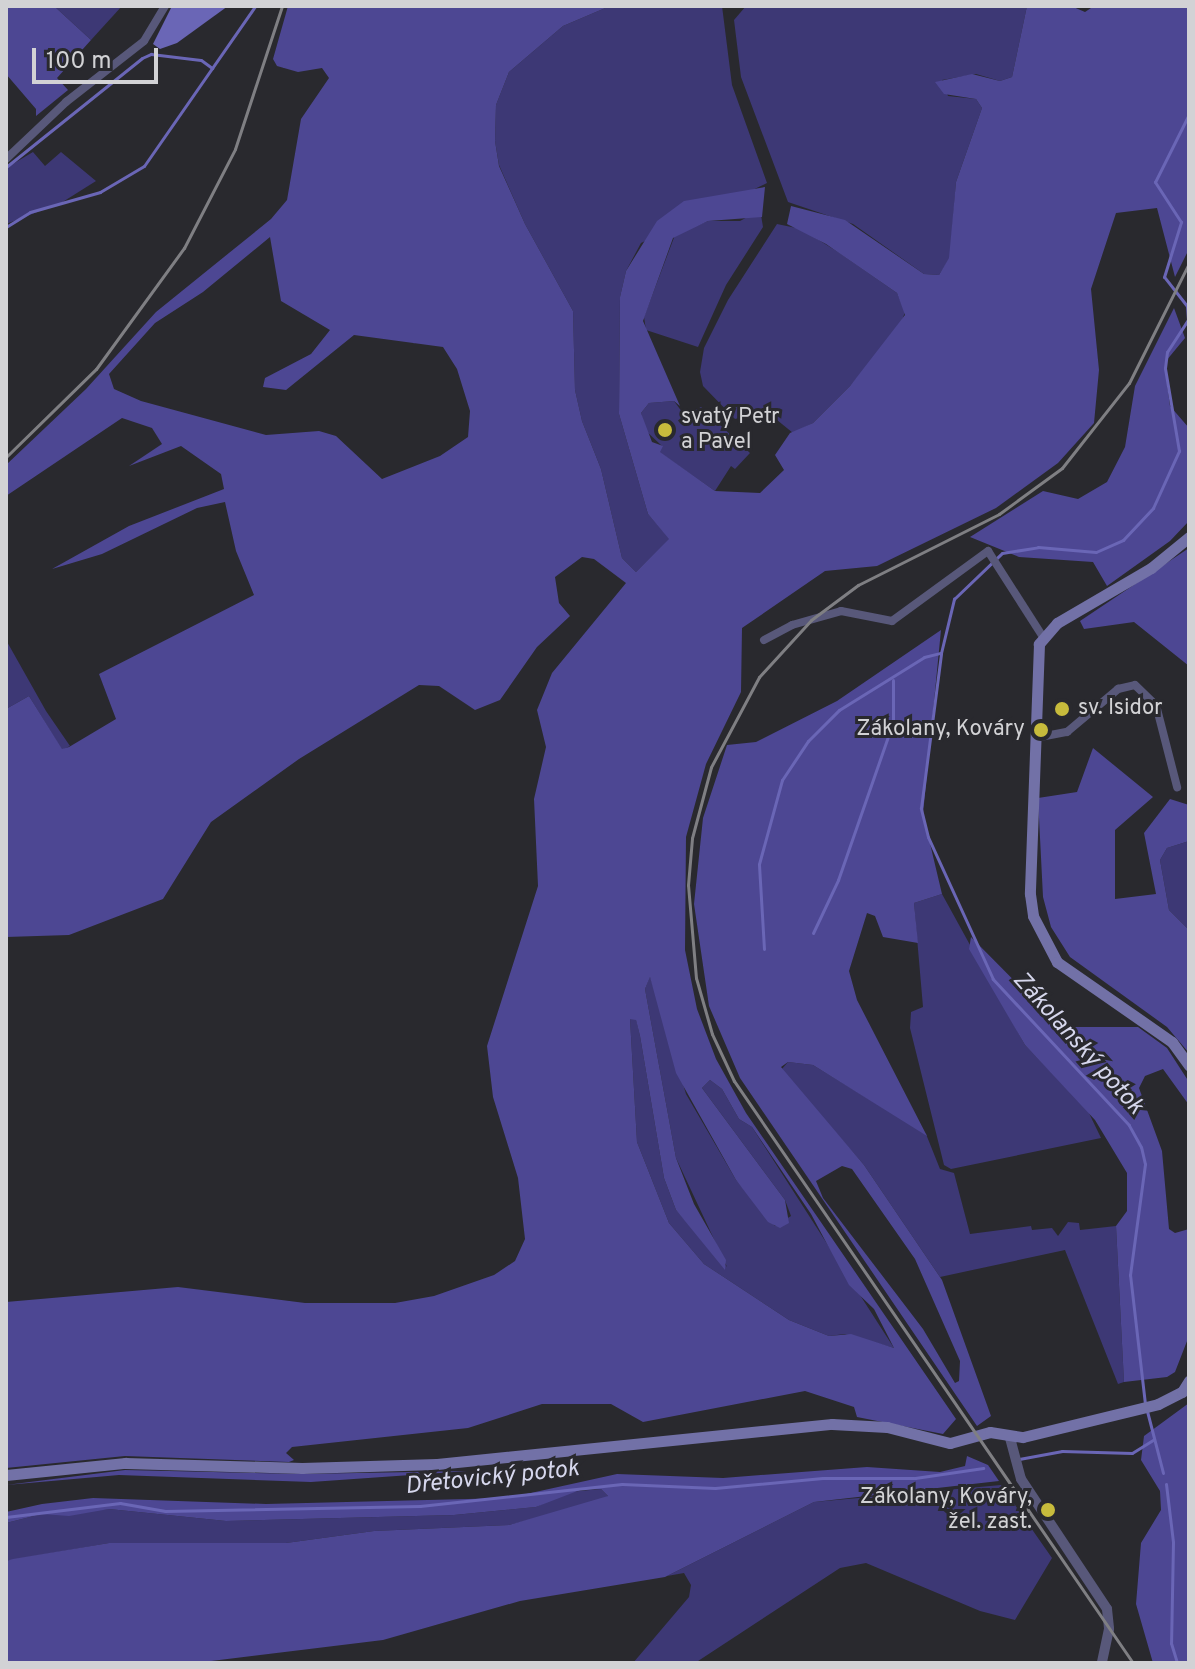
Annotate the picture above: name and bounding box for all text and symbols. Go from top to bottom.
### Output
scale bar [36,32,162,82]
text: 100 m [46,47,112,77]
place label: svatý Petr a Pavel [681,404,780,456]
marker: svatý Petr a Pavel [656,421,674,439]
place label: sv. Isidor [1078,696,1163,722]
marker: sv. Isidor [1053,700,1071,718]
place label: Zákolany, Kováry [856,717,1025,743]
marker: Zákolany, Kováry [1032,721,1050,739]
water label: Zákolanský potok [1005,967,1149,1121]
water label: Dřetovický potok [404,1456,580,1502]
place label: Zákolany, Kováry, žel. zast. [860,1484,1032,1536]
marker: Zákolany, Kováry, žel. zast. [1039,1501,1057,1519]

